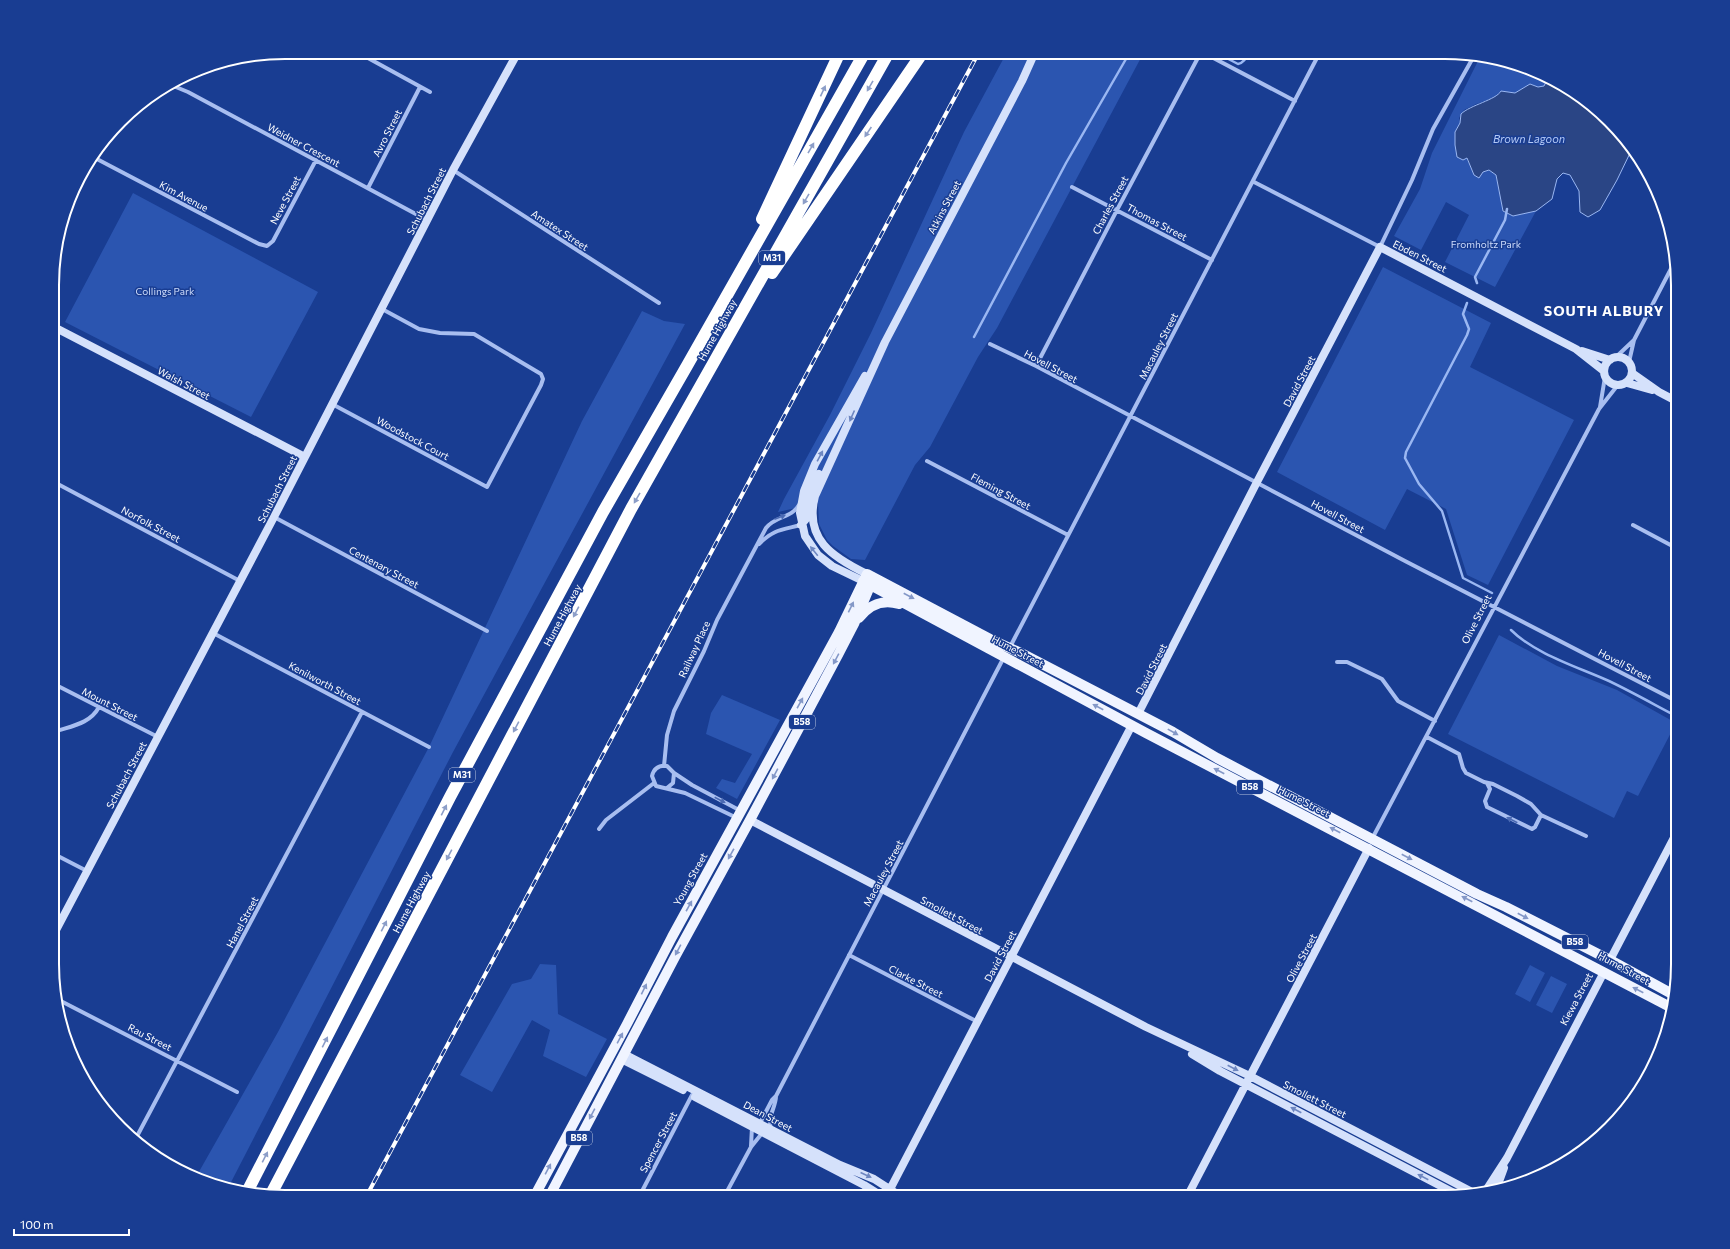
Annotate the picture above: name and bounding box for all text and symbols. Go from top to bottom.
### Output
one-way arrow [866,80,873,92]
one-way arrow [820,85,826,97]
street label: Avro Street [370,107,404,159]
street label: Weidner Crescent [266,121,342,169]
one-way arrow [864,126,872,137]
water label: Brown Lagoon [1493,132,1565,145]
one-way arrow [807,142,814,154]
street label: Schubach Street [404,165,448,237]
street label: Neve Street [267,174,303,226]
street label: Charles Street [1090,174,1130,236]
street label: Kim Avenue [158,178,210,214]
street label: Atkins Street [925,178,963,236]
one-way arrow [802,193,809,205]
street label: Thomas Street [1125,201,1189,243]
street label: Amatex Street [529,207,591,253]
street label: Ebden Street [1391,237,1449,275]
park label: Fromholtz Park [1451,238,1522,250]
road number: M31 [759,251,785,265]
park label: Collings Park [135,285,195,297]
street label: Hume Highway [695,297,739,363]
district label: SOUTH ALBURY [1544,302,1664,319]
street label: Macauley Street [1136,311,1180,381]
street label: Hovell Street [1022,347,1080,385]
street label: David Street [1281,353,1317,409]
street label: Walsh Street [156,364,212,402]
one-way arrow [849,411,855,422]
street label: Woodstock Court [375,414,451,462]
one-way arrow [816,450,823,462]
street label: Schubach Street [255,453,299,525]
street label: Fleming Street [969,470,1033,512]
one-way arrow [634,492,641,504]
street label: Hovell Street [1309,497,1367,535]
street label: Norfolk Street [119,503,183,545]
one-way arrow [775,514,787,520]
street label: Centenary Street [347,544,421,590]
one-way arrow [810,546,819,556]
street label: Hume Highway [541,582,583,648]
street label: Olive Street [1458,592,1494,646]
one-way arrow [903,593,915,599]
one-way arrow [848,601,854,612]
one-way arrow [573,607,580,618]
street label: Railway Place [676,619,712,679]
street label: Hume Street [990,632,1046,670]
street label: David Street [1133,641,1169,697]
street label: Hovell Street [1596,646,1654,684]
one-way arrow [832,653,839,665]
street label: Kenilworth Street [287,659,363,707]
street label: Mount Street [80,685,140,723]
one-way arrow [797,697,803,709]
one-way arrow [1092,703,1104,710]
road number: B58 [789,715,815,729]
one-way arrow [512,722,519,733]
one-way arrow [1167,729,1178,736]
street label: Schubach Street [103,739,149,811]
one-way arrow [1213,767,1225,774]
road number: M31 [449,768,475,782]
one-way arrow [771,768,778,780]
road number: B58 [1237,780,1263,794]
street label: Hume Street [1276,783,1332,819]
one-way arrow [715,797,726,803]
one-way arrow [440,805,447,816]
one-way arrow [1506,817,1518,823]
one-way arrow [1329,827,1340,834]
street label: Macauley Street [860,838,906,908]
one-way arrow [727,848,734,860]
one-way arrow [445,849,452,861]
street label: Young Street [671,851,709,907]
one-way arrow [1401,854,1413,860]
street label: Hume Highway [390,869,432,935]
street label: Smollett Street [919,893,985,937]
street label: Hanel Street [223,894,261,950]
one-way arrow [1462,896,1473,903]
one-way arrow [686,900,692,912]
one-way arrow [1517,912,1529,919]
one-way arrow [381,920,387,932]
street label: David Street [982,928,1018,984]
street label: Olive Street [1283,931,1319,985]
road number: B58 [1562,935,1588,949]
one-way arrow [675,944,682,956]
street label: Hume Street [1596,949,1652,987]
street label: Clarke Street [887,962,945,1000]
street label: Kiewa Street [1557,971,1595,1027]
one-way arrow [641,983,647,995]
one-way arrow [1632,987,1644,993]
street label: Rau Street [126,1021,174,1053]
one-way arrow [616,1032,623,1044]
one-way arrow [321,1036,328,1047]
one-way arrow [1227,1064,1238,1071]
street label: Smollett Street [1281,1078,1349,1120]
street label: Dean Street [741,1098,795,1134]
one-way arrow [1290,1107,1302,1113]
one-way arrow [589,1108,595,1120]
street label: Spencer Street [637,1110,679,1174]
road number: B58 [566,1131,592,1145]
one-way arrow [262,1152,268,1163]
one-way arrow [545,1163,552,1174]
one-way arrow [860,1172,872,1178]
one-way arrow [1418,1174,1429,1181]
scale bar [14,1211,129,1237]
text: 100 m [20,1217,54,1231]

